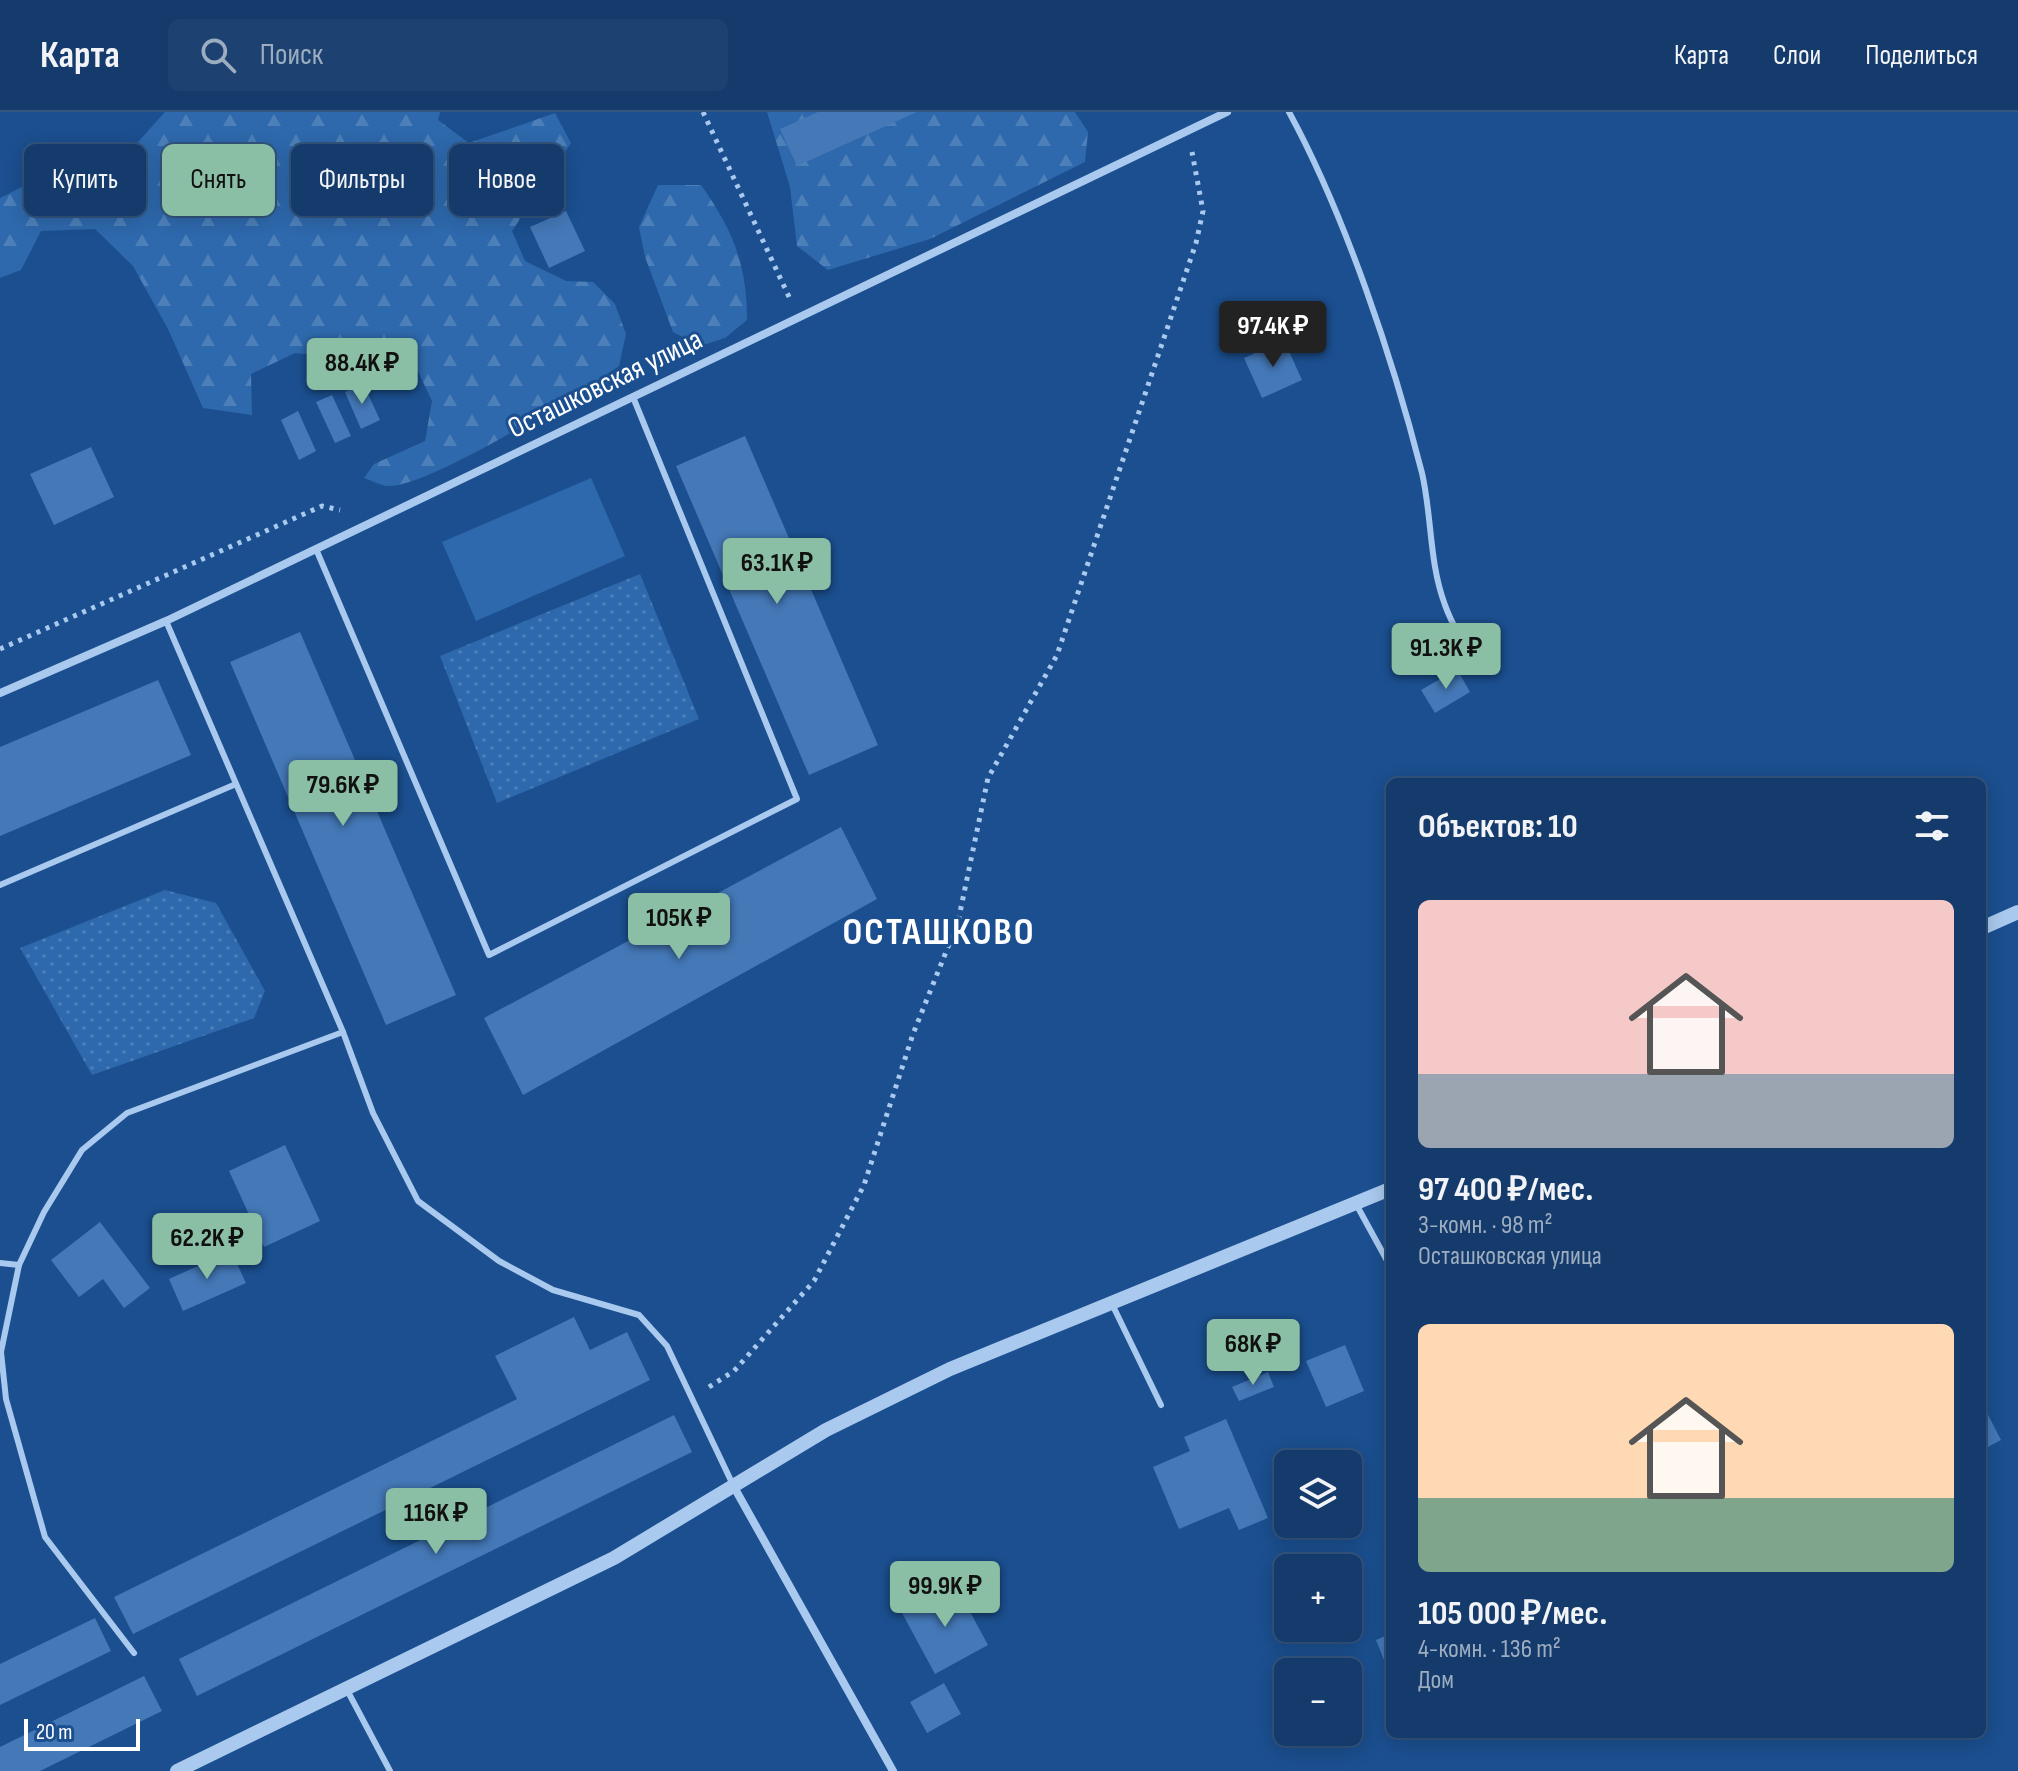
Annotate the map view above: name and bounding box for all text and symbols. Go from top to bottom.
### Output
search box [168,19,728,91]
text: Карта [40,33,120,78]
icon: search [196,33,240,77]
text: Поиск [260,37,323,73]
text: Карта [1674,39,1729,72]
text: Слои [1773,39,1821,72]
text: Поделиться [1865,39,1978,72]
chip: Купить [24,144,146,216]
chip: Снять [162,144,275,216]
chip: Фильтры [291,144,433,216]
chip: Новое [449,144,564,216]
pin: 97.4K ₽ [1199,301,1347,369]
text: 97.4K ₽ [1237,311,1309,342]
street label: Осташковская улица [502,321,708,447]
pin: 88.4K ₽ [288,338,436,406]
text: 88.4K ₽ [325,348,399,379]
pin: 63.1K ₽ [703,538,851,606]
text: 63.1K ₽ [741,548,813,579]
pin: 91.3K ₽ [1372,623,1520,691]
text: 91.3K ₽ [1410,633,1482,664]
pin: 79.6K ₽ [269,760,417,828]
text: 79.6K ₽ [307,770,379,801]
icon: filters [1910,804,1954,848]
text: Объектов: 10 [1418,806,1578,847]
pin: 105K ₽ [614,893,744,961]
text: 105K ₽ [646,903,712,934]
district label: ОСТАШКОВО [843,910,1035,955]
icon: home [1614,952,1758,1096]
text: 97 400 ₽/мес. [1418,1169,1593,1210]
text: 3-комн. · 98 m² [1418,1210,1553,1241]
pin: 62.2K ₽ [133,1213,281,1281]
text: 62.2K ₽ [170,1223,244,1254]
text: Осташковская улица [1418,1241,1602,1272]
pin: 68K ₽ [1197,1319,1309,1387]
text: 68K ₽ [1225,1329,1281,1360]
icon: home [1614,1376,1758,1520]
map controls [1274,1450,1362,1746]
button: layers [1274,1450,1362,1538]
pin: 116K ₽ [371,1488,501,1556]
text: 116K ₽ [404,1498,468,1529]
button: + [1274,1554,1362,1642]
pin: 99.9K ₽ [871,1561,1019,1629]
text: 99.9K ₽ [908,1571,982,1602]
text: 105 000 ₽/мес. [1418,1593,1607,1634]
text: 4-комн. · 136 m² [1418,1634,1561,1665]
button: − [1274,1658,1362,1746]
text: Дом [1418,1665,1454,1696]
scale bar [24,1715,140,1751]
text: 20 m [36,1719,73,1746]

